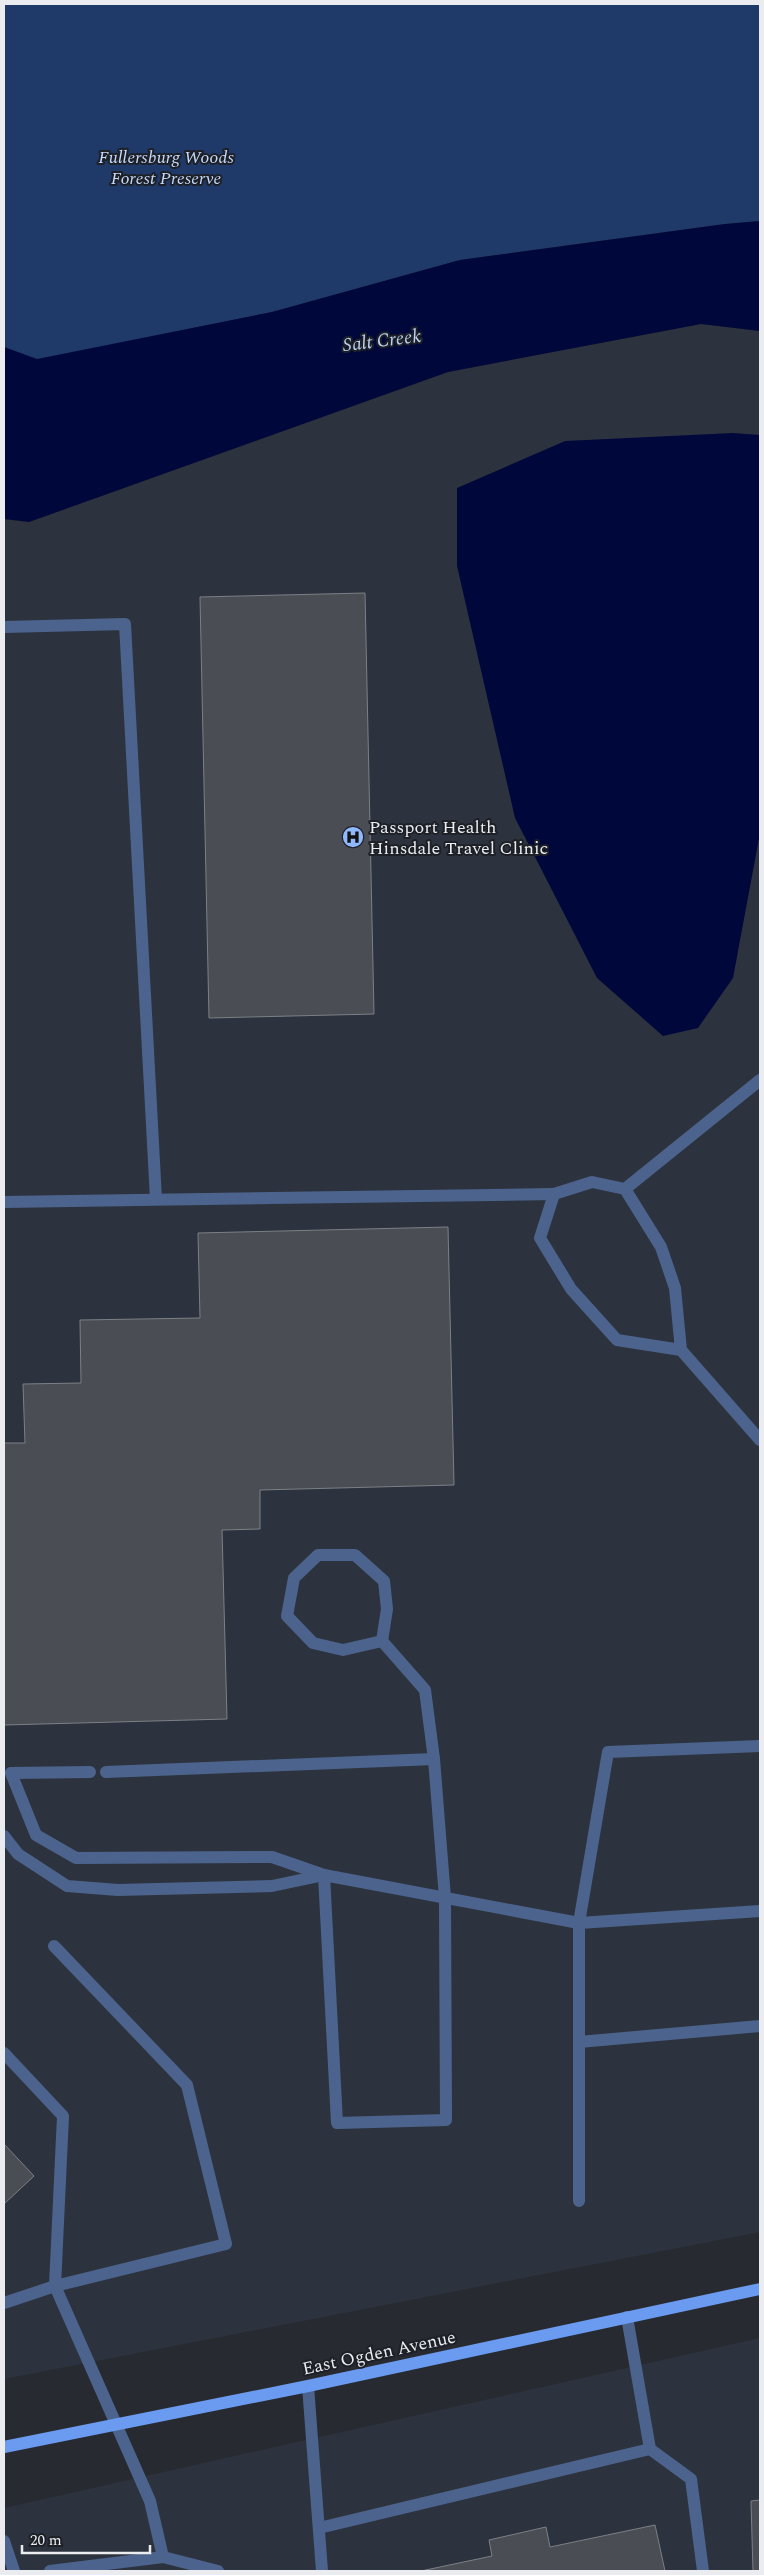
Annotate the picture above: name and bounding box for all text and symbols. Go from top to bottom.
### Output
park label: Fullersburg Woods Forest Preserve [98,144,234,192]
water label: Salt Creek [341,322,423,360]
place label: Passport Health Hinsdale Travel Clinic [369,814,548,862]
hospital icon: Passport Health Hinsdale Travel Clinic [341,825,365,849]
street label: East Ogden Avenue [300,2324,458,2382]
scale bar [22,2522,150,2554]
text: 20 m [30,2529,62,2552]

